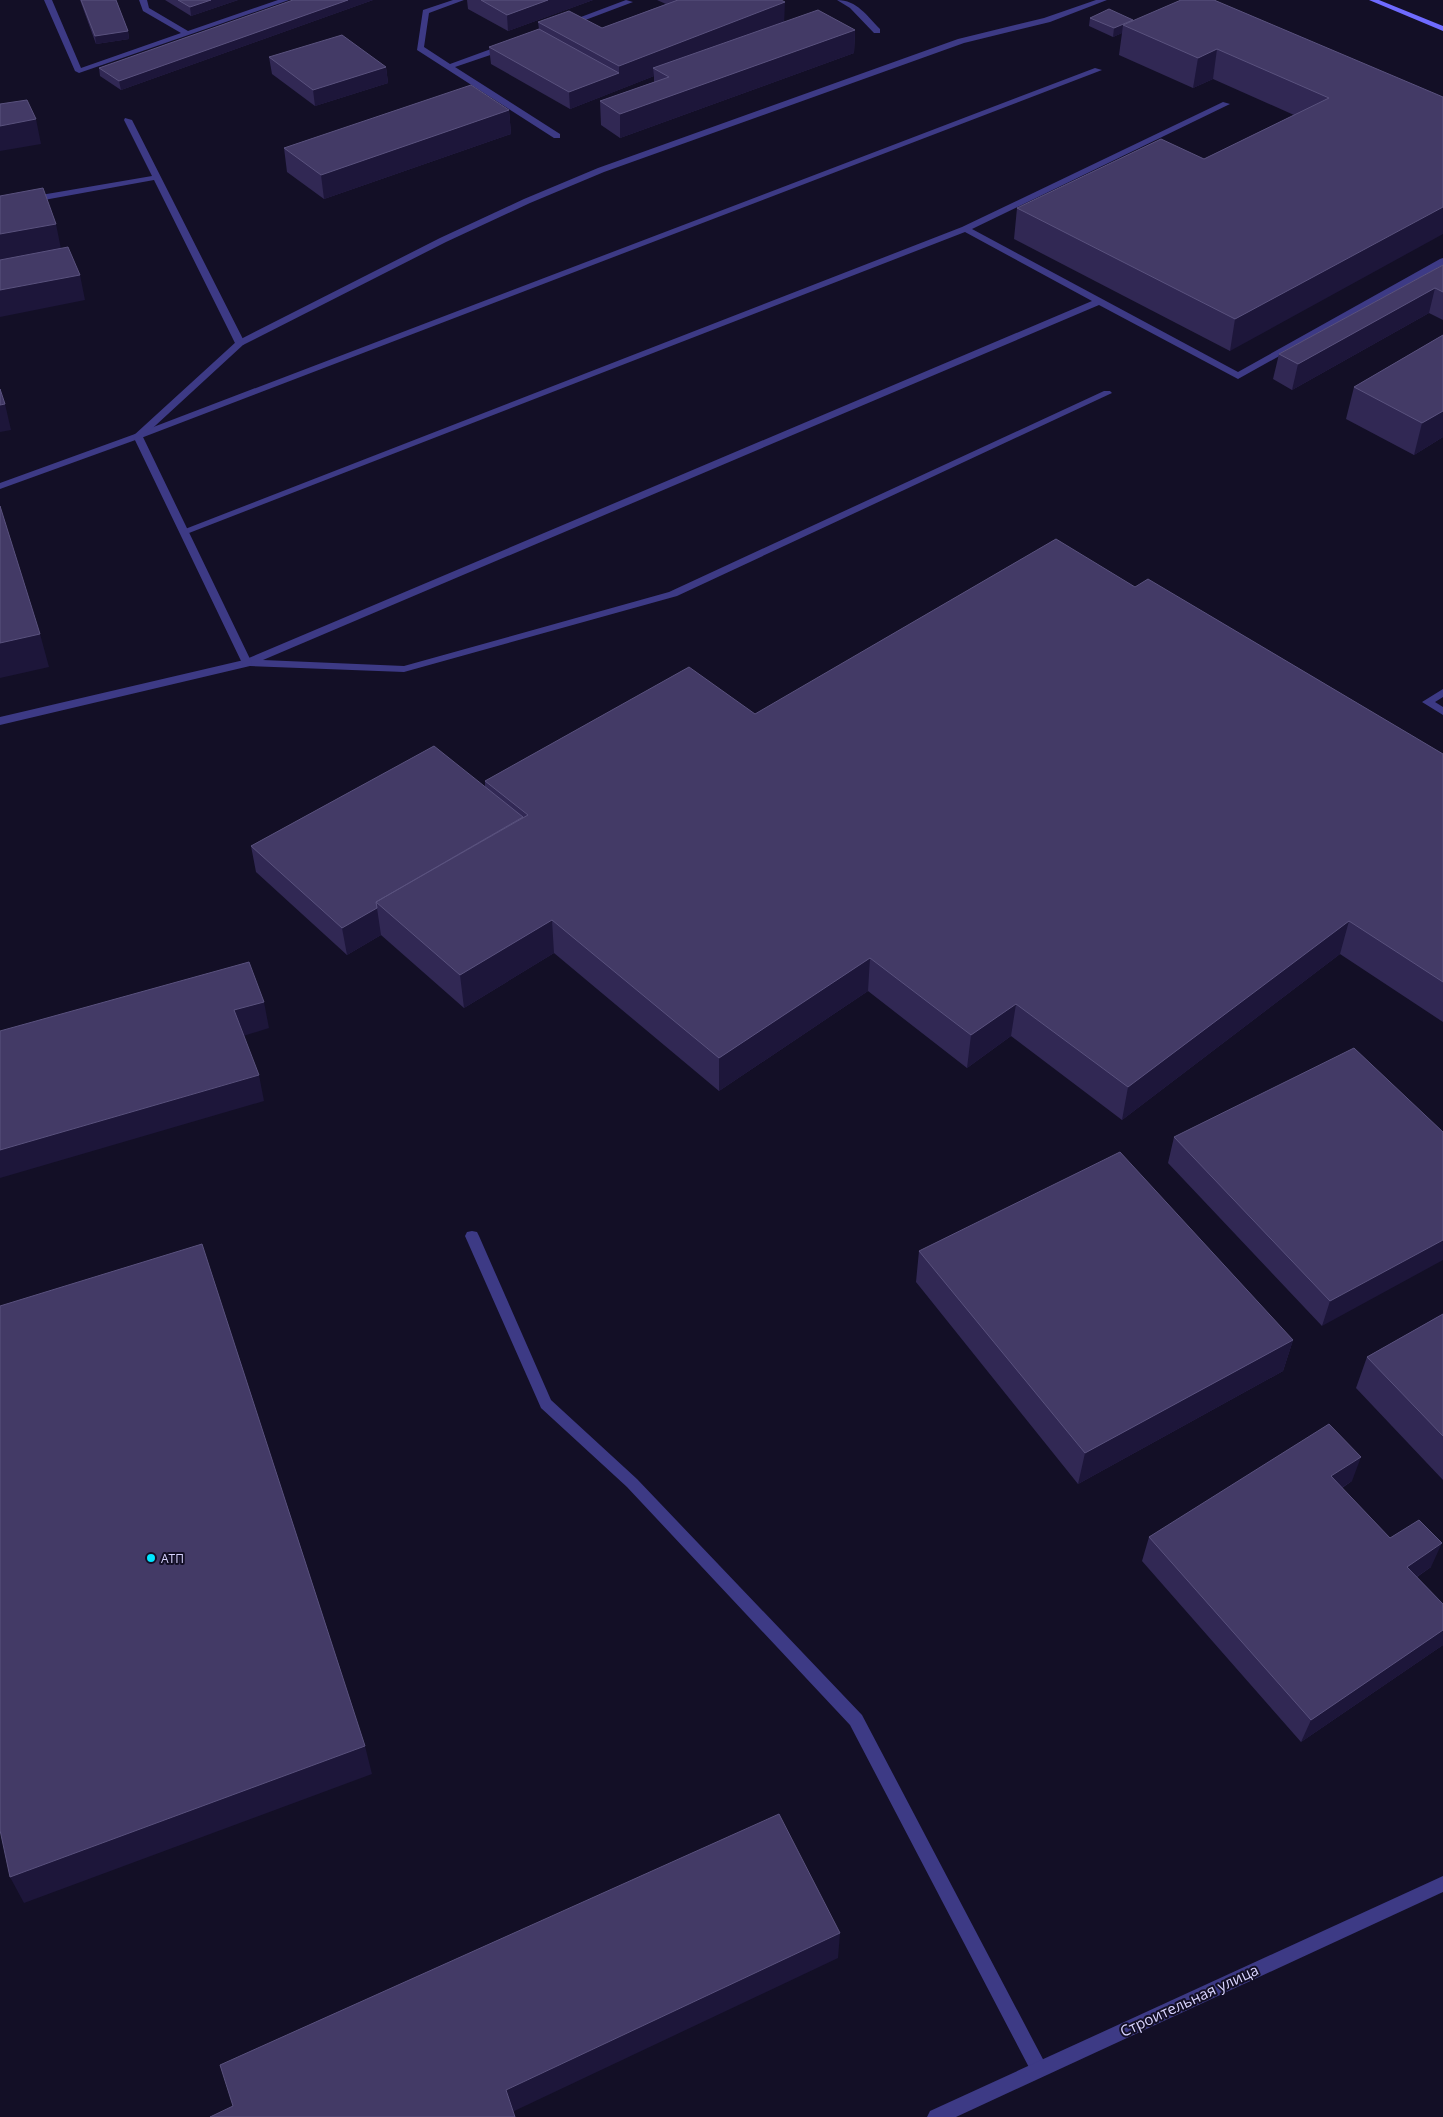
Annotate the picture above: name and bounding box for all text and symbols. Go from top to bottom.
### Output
place label: АТП [161,1550,184,1567]
marker: АТП [145,1552,157,1564]
street label: Строительная улица [1117,1959,1261,2041]

